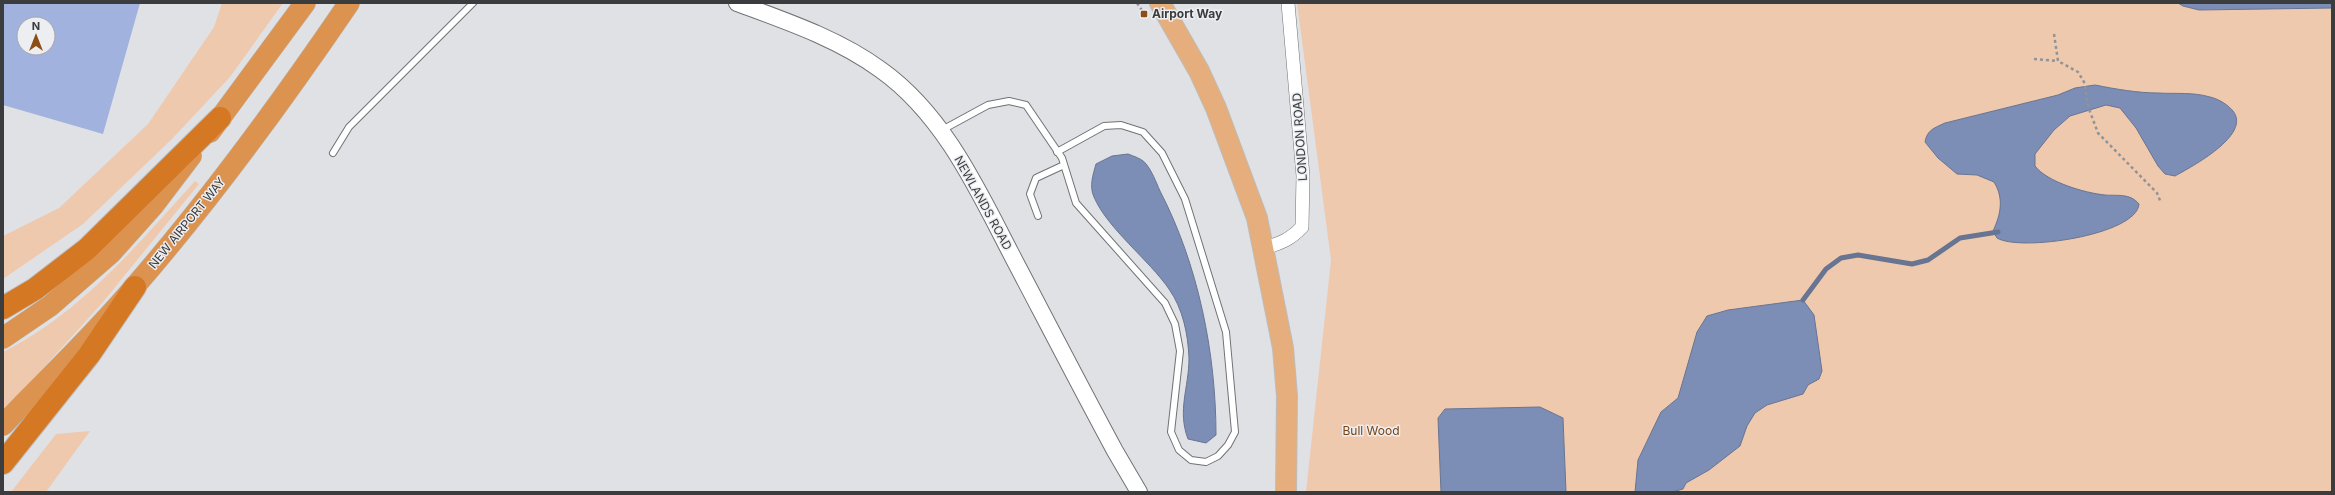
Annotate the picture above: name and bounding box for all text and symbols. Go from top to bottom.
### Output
place label: Airport Way [1152,6,1223,21]
marker: Airport Way [1139,9,1149,19]
north arrow [16,16,56,56]
text: N [32,19,40,33]
street label: LONDON ROAD [1289,92,1310,182]
street label: NEWLANDS ROAD [951,153,1016,252]
street label: NEW AIRPORT WAY [145,174,228,271]
park label: Bull Wood [1342,423,1400,438]

